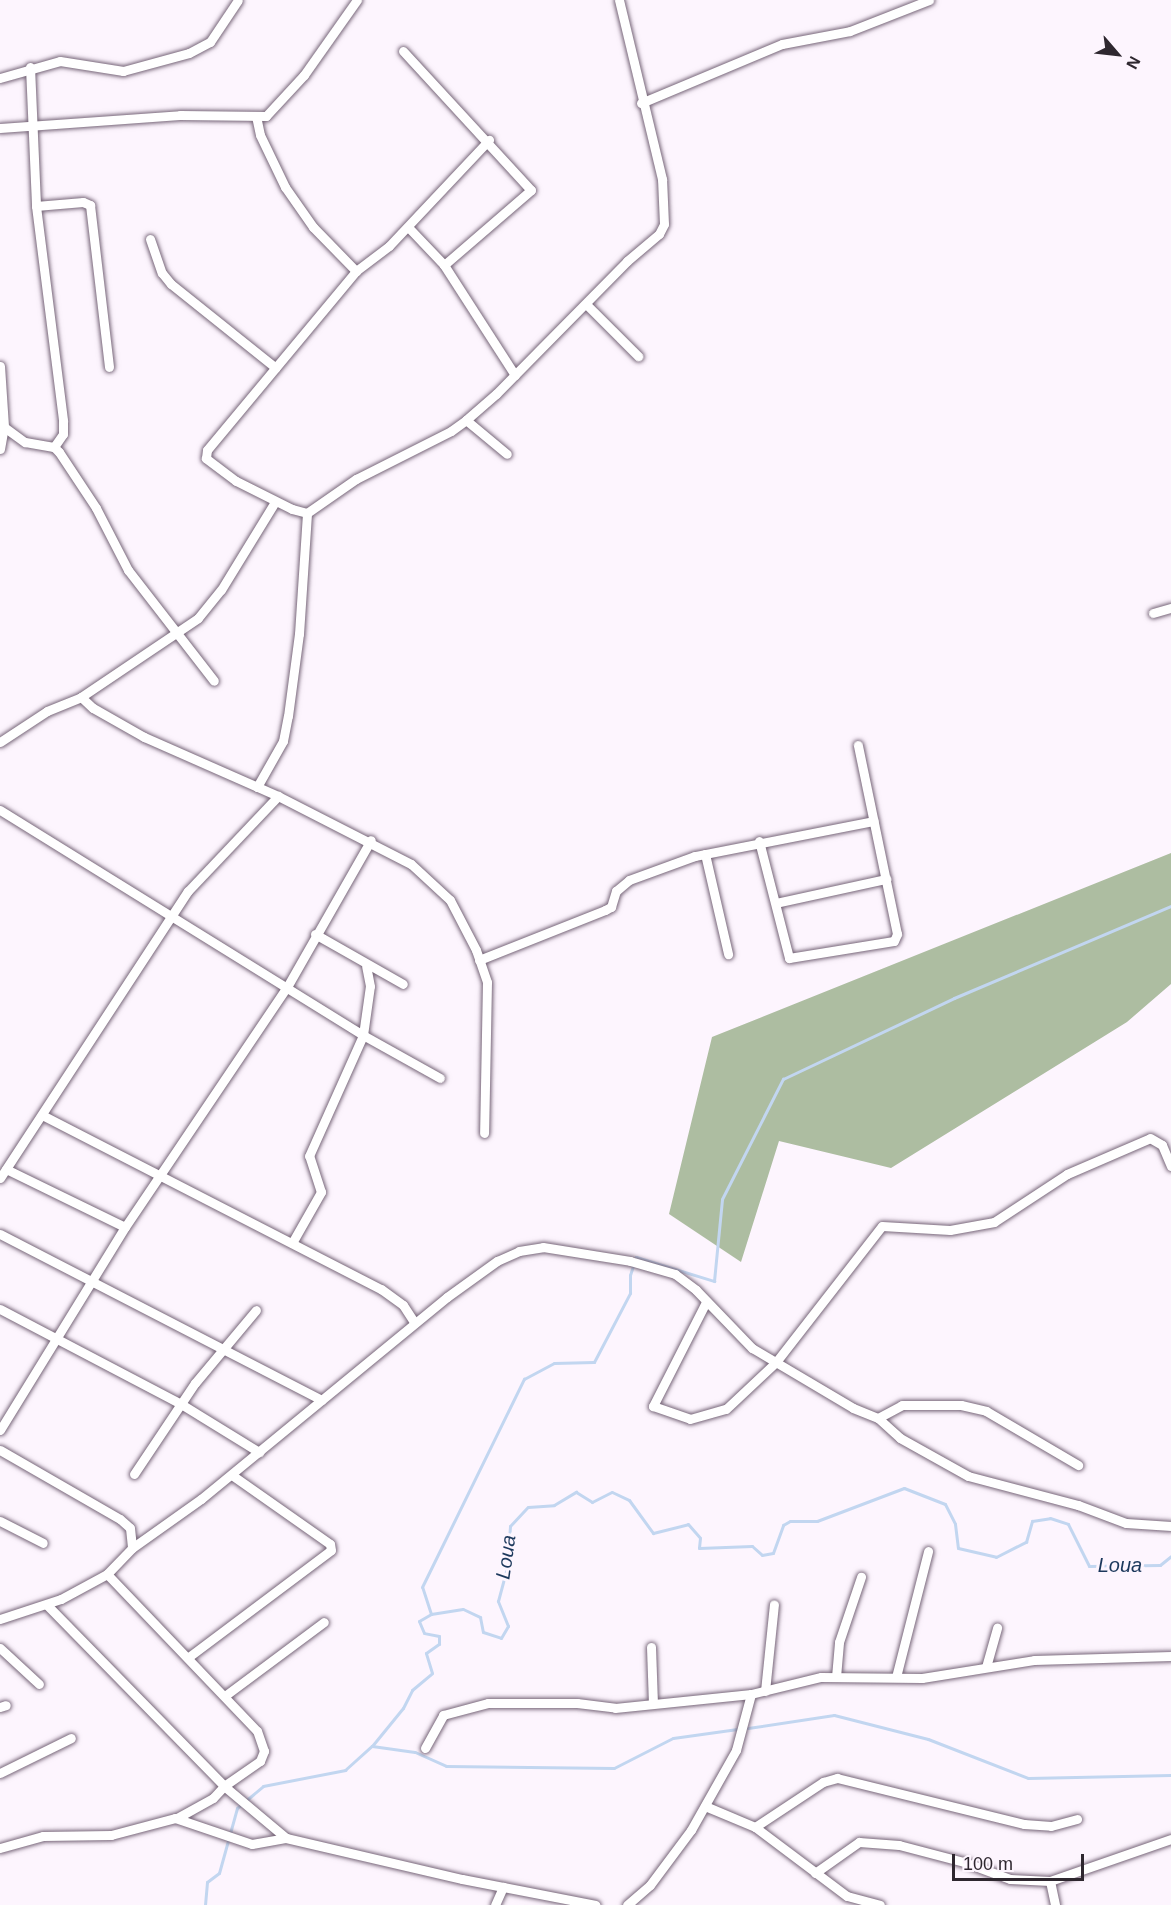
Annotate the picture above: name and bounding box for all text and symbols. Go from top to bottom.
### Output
north arrow [1087,24,1147,84]
text: N [1123,54,1144,72]
water label: Loua [491,1533,521,1581]
water label: Loua [1098,1553,1142,1577]
scale bar [955,1842,1087,1880]
text: 100 m [963,1854,1013,1874]

